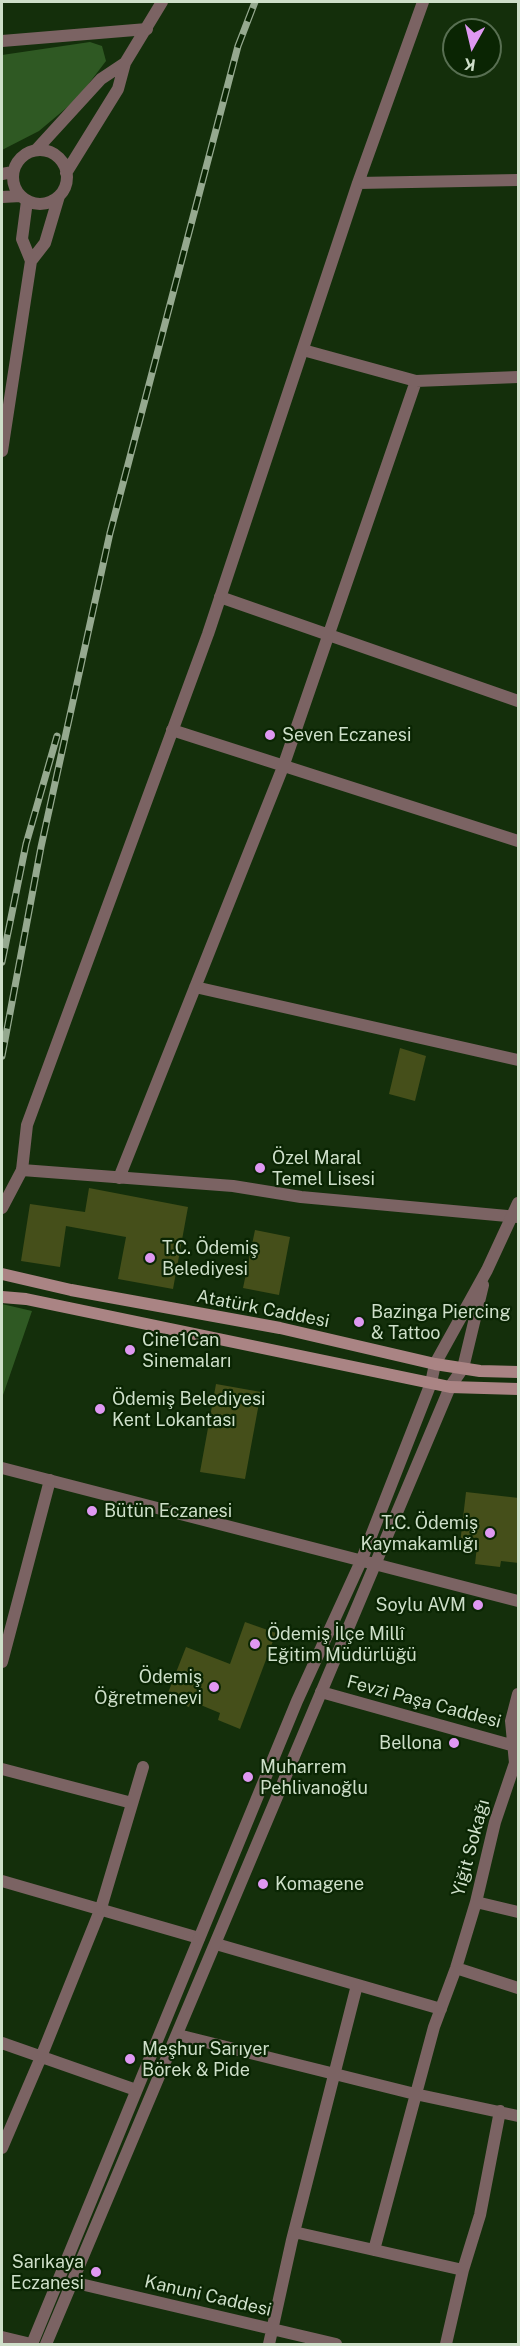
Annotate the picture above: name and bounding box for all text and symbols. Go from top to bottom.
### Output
north arrow [442,18,502,78]
text: K [463,54,477,75]
place label: Seven Eczanesi [282,724,411,746]
marker: Seven Eczanesi [263,728,277,742]
place label: Özel Maral Temel Lisesi [272,1147,375,1190]
marker: Özel Maral Temel Lisesi [253,1161,267,1175]
place label: T.C. Ödemiş Belediyesi [162,1237,259,1280]
marker: T.C. Ödemiş Belediyesi [143,1251,157,1265]
street label: Atatürk Caddesi [195,1286,331,1332]
place label: Bazinga Piercing & Tattoo [371,1301,511,1344]
marker: Bazinga Piercing & Tattoo [352,1315,366,1329]
place label: Cine1Can Sinemaları [142,1329,231,1372]
marker: Cine1Can Sinemaları [123,1343,137,1357]
place label: Ödemiş Belediyesi Kent Lokantası [112,1388,266,1430]
marker: Ödemiş Belediyesi Kent Lokantası [93,1402,107,1416]
place label: Bütün Eczanesi [104,1500,232,1522]
marker: Bütün Eczanesi [85,1504,99,1518]
place label: T.C. Ödemiş Kaymakamlığı [360,1512,478,1555]
marker: T.C. Ödemiş Kaymakamlığı [483,1526,497,1540]
place label: Soylu AVM [376,1594,466,1616]
marker: Soylu AVM [471,1598,485,1612]
place label: Ödemiş İlçe Millî Eğitim Müdürlüğü [267,1623,417,1666]
marker: Ödemiş İlçe Millî Eğitim Müdürlüğü [248,1637,262,1651]
place label: Ödemiş Öğretmenevi [94,1666,202,1708]
street label: Fevzi Paşa Caddesi [344,1671,504,1733]
marker: Ödemiş Öğretmenevi [207,1680,221,1694]
place label: Bellona [379,1732,442,1754]
marker: Bellona [447,1736,461,1750]
place label: Muharrem Pehlivanoğlu [260,1756,368,1798]
marker: Muharrem Pehlivanoğlu [241,1770,255,1784]
street label: Yiğit Sokağı [448,1797,494,1899]
place label: Komagene [275,1873,364,1895]
marker: Komagene [256,1877,270,1891]
place label: Meşhur Sarıyer Börek & Pide [142,2038,269,2080]
marker: Meşhur Sarıyer Börek & Pide [123,2052,137,2066]
place label: Sarıkaya Eczanesi [11,2251,84,2294]
marker: Sarıkaya Eczanesi [89,2265,103,2279]
street label: Kanuni Caddesi [142,2271,274,2321]

